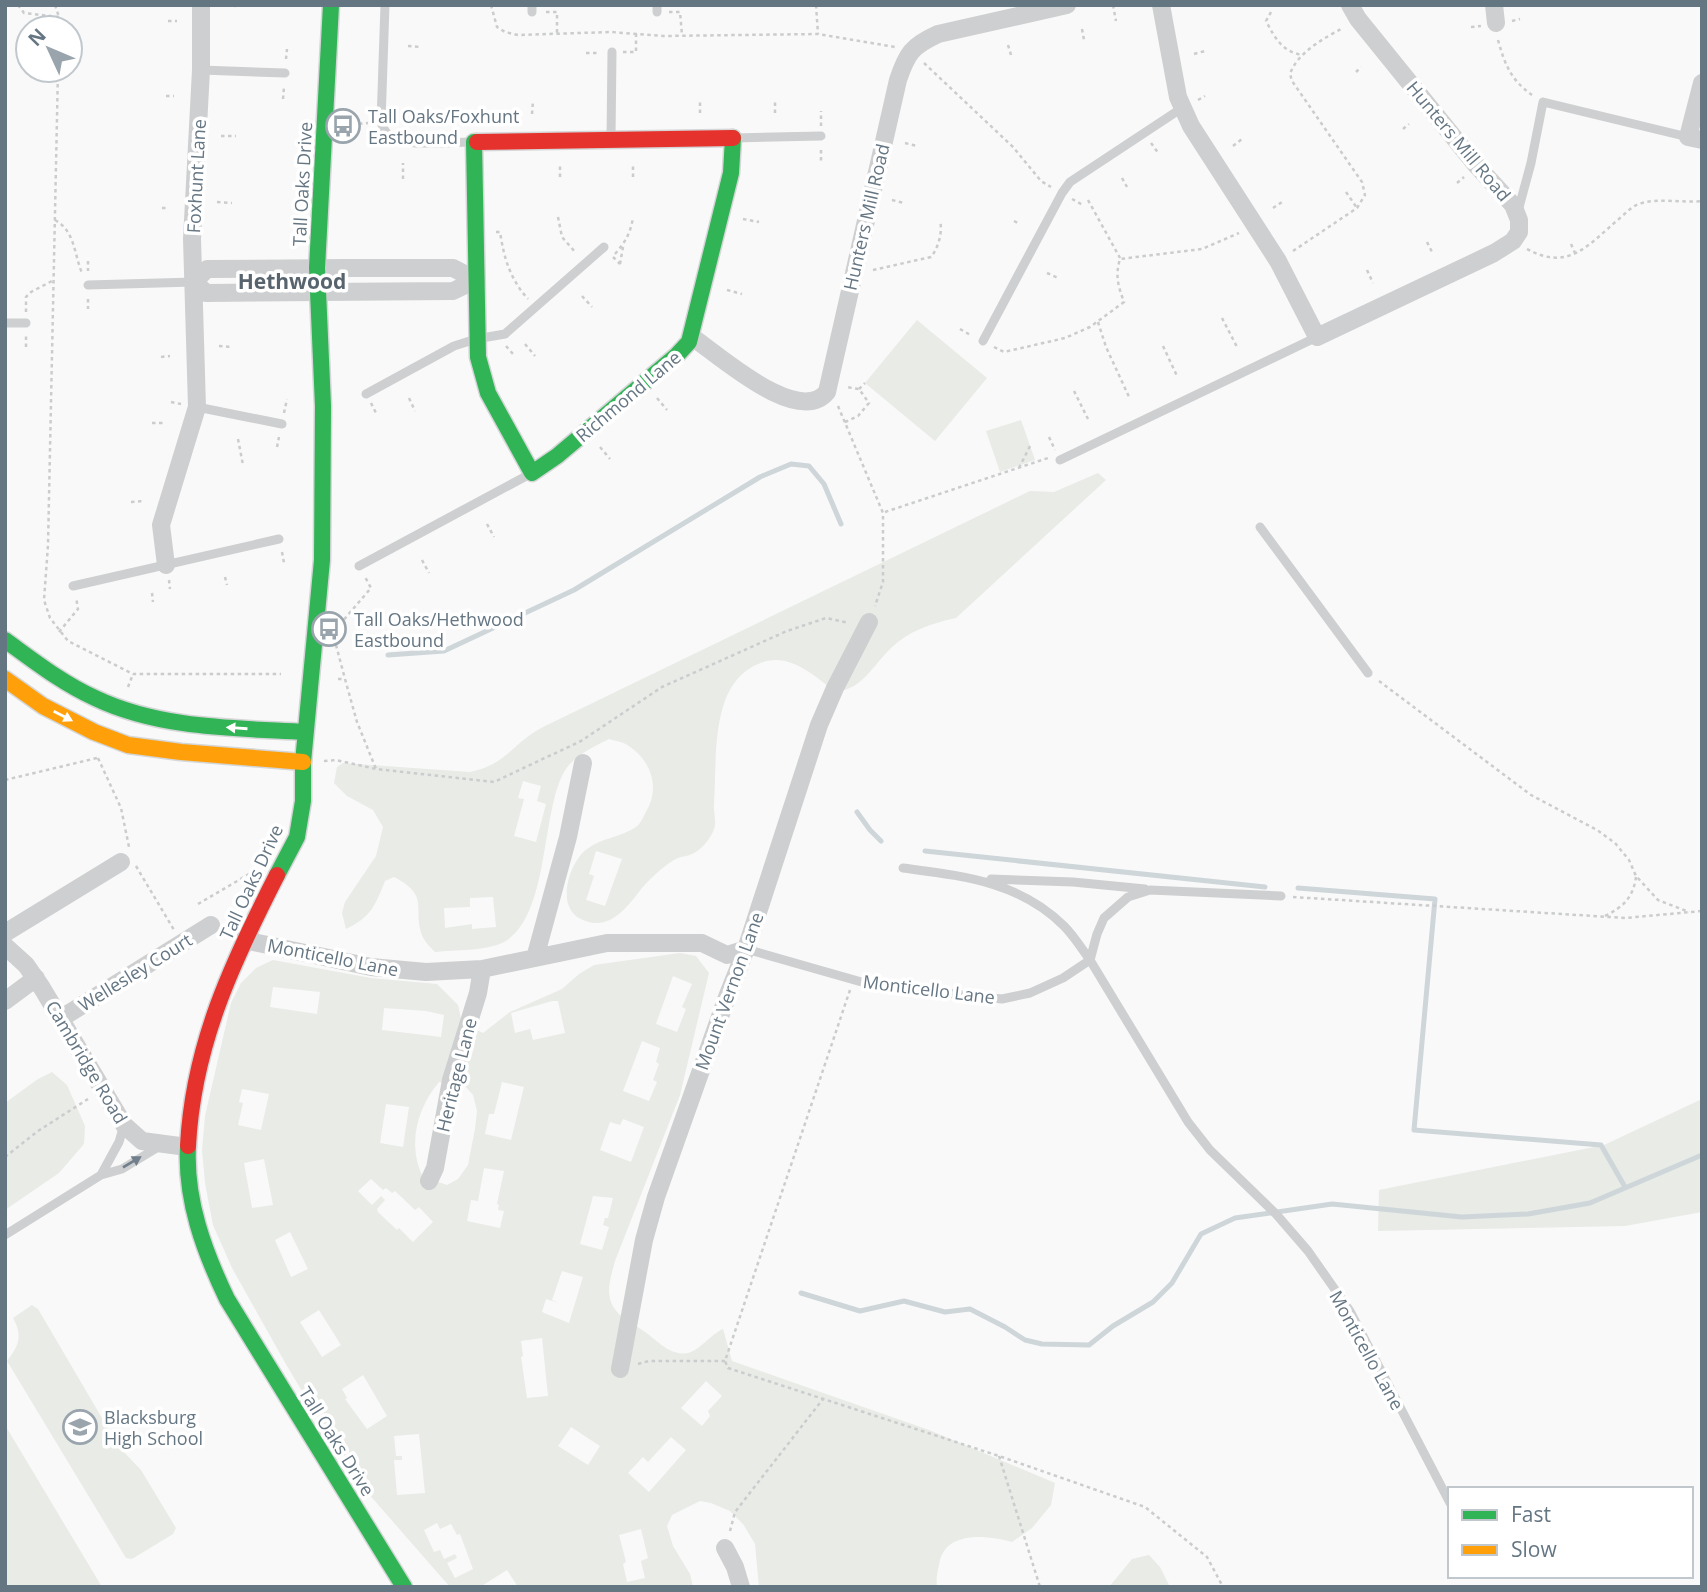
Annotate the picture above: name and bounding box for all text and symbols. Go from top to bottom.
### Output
north arrow [14,14,84,84]
text: N [22,23,51,52]
street label: Hunters Mill Road [1402,76,1516,206]
place label: Tall Oaks/Foxhunt Eastbound [368,104,519,149]
bus stop icon: Tall Oaks/Foxhunt Eastbound [324,107,362,145]
street label: Foxhunt Lane [181,118,211,234]
street label: Tall Oaks Drive [287,121,317,247]
street label: Hunters Mill Road [837,141,895,293]
district label: Hethwood [238,267,346,295]
street label: Richmond Lane [570,345,686,447]
place label: Tall Oaks/Hethwood Eastbound [354,607,524,652]
bus stop icon: Tall Oaks/Hethwood Eastbound [310,610,348,648]
one-way arrow [53,710,73,722]
one-way arrow [226,722,248,733]
street label: Tall Oaks Drive [214,821,288,943]
street label: Mount Vernon Lane [689,909,769,1073]
street label: Wellesley Court [74,927,196,1017]
street label: Monticello Lane [265,933,401,981]
street label: Monticello Lane [862,969,996,1009]
street label: Cambridge Road [41,996,133,1128]
street label: Heritage Lane [430,1015,482,1135]
one-way arrow [123,1156,142,1169]
street label: Monticello Lane [1324,1286,1410,1414]
street label: Tall Oaks Drive [294,1382,380,1500]
place label: Blacksburg High School [104,1405,203,1450]
school or university icon: Blacksburg High School [61,1408,99,1446]
legend [1448,1487,1693,1578]
text: Fast [1511,1500,1551,1528]
text: Slow [1511,1535,1557,1563]

